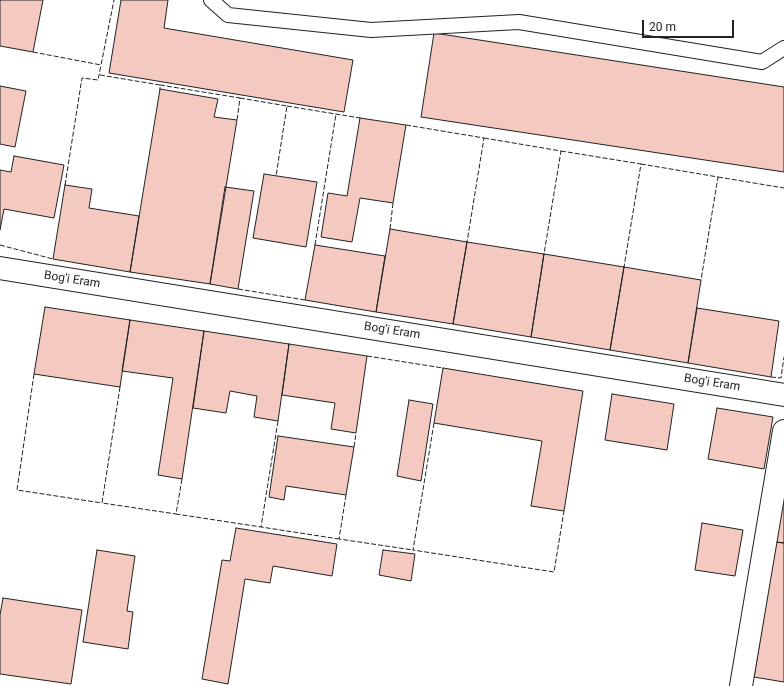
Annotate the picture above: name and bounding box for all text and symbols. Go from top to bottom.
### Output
scale bar [644,12,736,38]
text: 20 m [649,20,676,34]
street label: Bog'i Eram [43,268,101,292]
street label: Bog'i Eram [363,319,421,343]
street label: Bog'i Eram [683,371,741,395]

